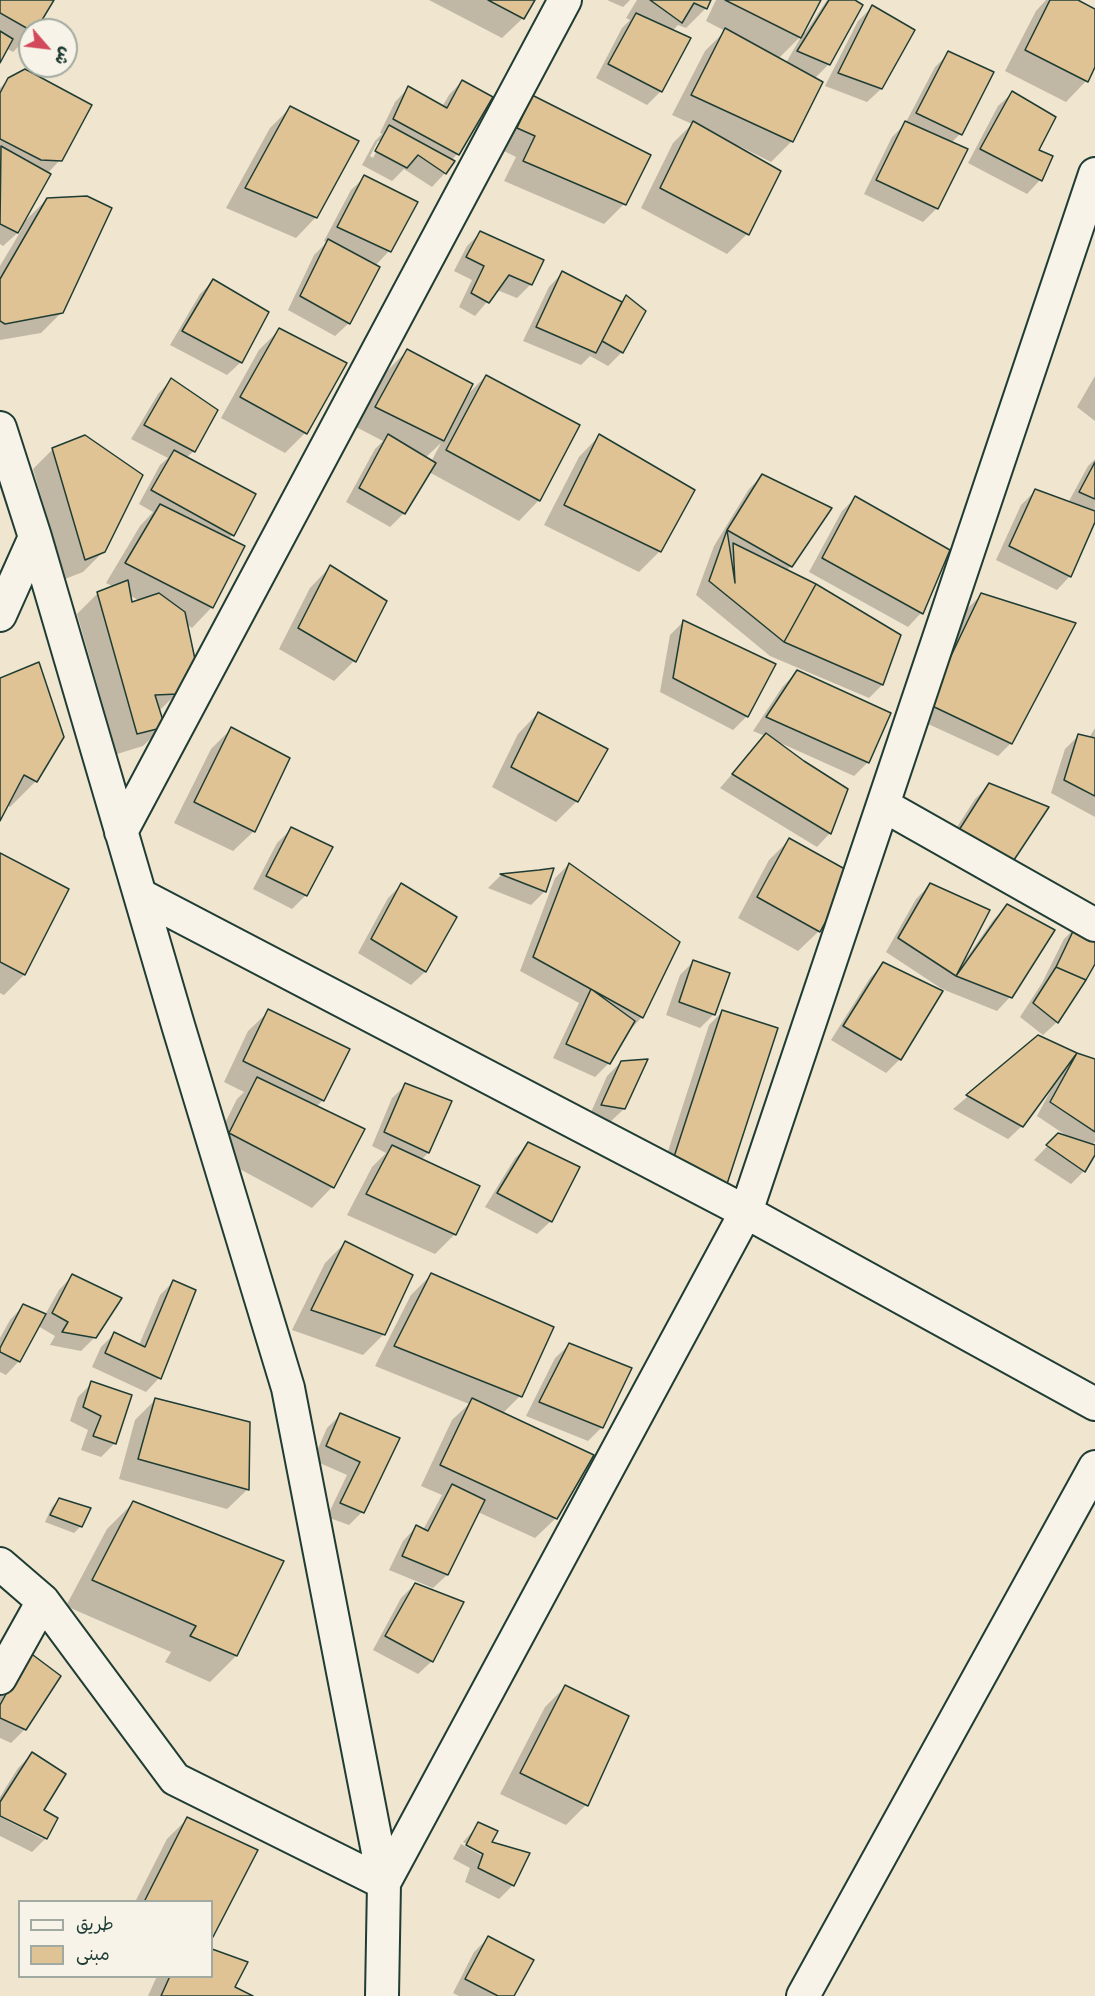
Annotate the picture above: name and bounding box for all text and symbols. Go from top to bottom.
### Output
north arrow [18,18,78,78]
text: ش [50,44,75,68]
legend [18,1900,213,1978]
text: طريق [76,1914,114,1935]
text: مبنى [76,1944,110,1965]

